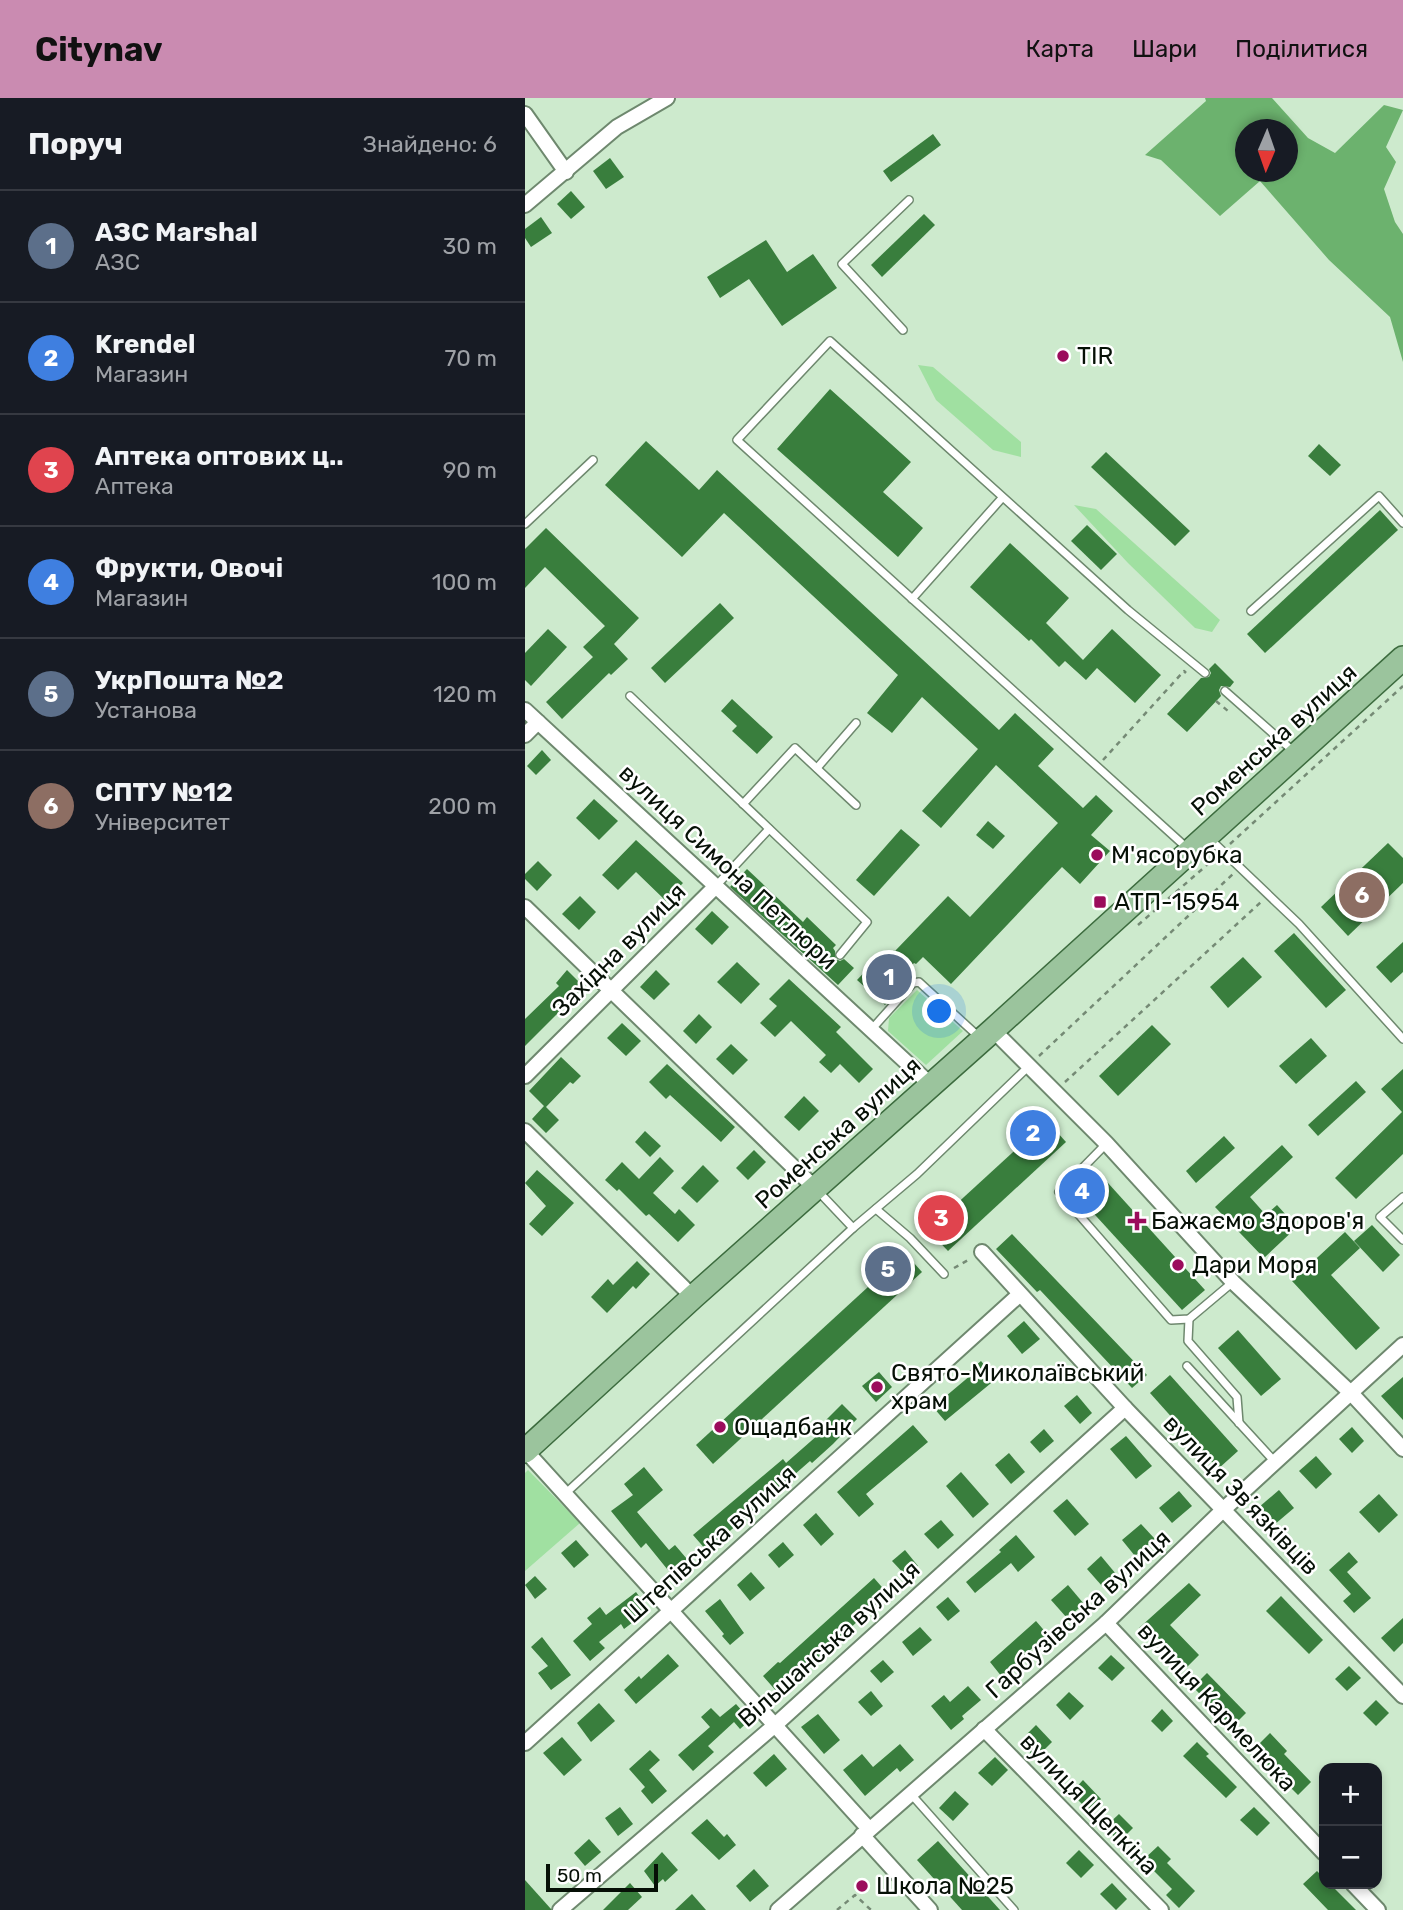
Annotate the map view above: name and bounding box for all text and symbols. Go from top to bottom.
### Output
text: Citynav [35,30,163,69]
text: Карта [1025,35,1094,63]
text: Шари [1132,35,1197,63]
text: Поділитися [1235,35,1368,63]
north arrow [1235,119,1298,182]
text: Поруч [28,126,123,162]
text: Знайдено: 6 [363,130,497,158]
text: АЗС Marshal [95,217,258,248]
text: 1 [45,232,57,260]
text: 30 m [442,232,497,260]
text: АЗС [95,248,140,276]
text: Krendel [95,329,195,360]
place label: TIR [1077,342,1113,370]
text: 2 [44,344,58,372]
text: 70 m [445,344,497,372]
marker: TIR [1055,348,1071,364]
text: Магазин [95,360,188,388]
text: Аптека оптових ц.. [95,441,344,472]
text: 3 [43,456,59,484]
text: 90 m [443,456,497,484]
text: Аптека [95,472,174,500]
text: Фрукти, Овочі [95,553,283,584]
text: 4 [43,568,59,596]
text: 100 m [432,568,497,596]
text: Магазин [95,584,188,612]
street label: Роменська вулиця [1185,658,1363,822]
text: УкрПошта №2 [95,665,284,696]
text: 5 [44,680,58,708]
text: 120 m [433,680,497,708]
text: Установа [95,696,197,724]
street label: вулиця Симона Петлюри [613,759,843,975]
text: СПТУ №12 [95,777,233,808]
text: 6 [44,792,58,820]
text: 200 m [428,792,497,820]
text: Університет [95,808,230,836]
place label: М'ясорубка [1111,841,1242,869]
marker: М'ясорубка [1089,847,1105,863]
pin: 6 [1339,869,1385,921]
street label: Західна вулиця [546,877,692,1023]
place label: АТП-15954 [1114,888,1240,916]
marker: АТП-15954 [1092,894,1108,910]
pin: 1 [866,951,912,1003]
your location [922,994,956,1028]
street label: Роменська вулиця [749,1051,927,1215]
pin: 2 [1010,1107,1056,1159]
pin: 4 [1059,1165,1105,1217]
pin: 3 [918,1192,964,1244]
place label: Бажаємо Здоров'я [1151,1207,1364,1235]
marker: Бажаємо Здоров'я [1129,1213,1145,1229]
pin: 5 [865,1243,911,1295]
place label: Дари Моря [1192,1251,1317,1279]
marker: Дари Моря [1170,1257,1186,1273]
place label: Свято-Миколаївський храм [891,1359,1144,1415]
marker: Свято-Миколаївський храм [869,1379,885,1395]
street label: вулиця Звʼязківців [1158,1409,1324,1581]
place label: Ощадбанк [734,1413,852,1441]
marker: Ощадбанк [712,1419,728,1435]
street label: Штепівська вулиця [618,1459,802,1629]
street label: Гарбузівська вулиця [980,1524,1176,1704]
street label: Вільшанська вулиця [733,1555,925,1733]
street label: вулиця Кармелюка [1132,1617,1302,1797]
street label: вулиця Щепкіна [1014,1727,1164,1881]
map controls [1319,1763,1382,1889]
button: + [1319,1763,1382,1826]
button: − [1319,1826,1382,1889]
scale bar [546,1861,658,1893]
text: 50 m [557,1864,602,1887]
place label: Школа №25 [876,1872,1014,1900]
marker: Школа №25 [854,1878,870,1894]

